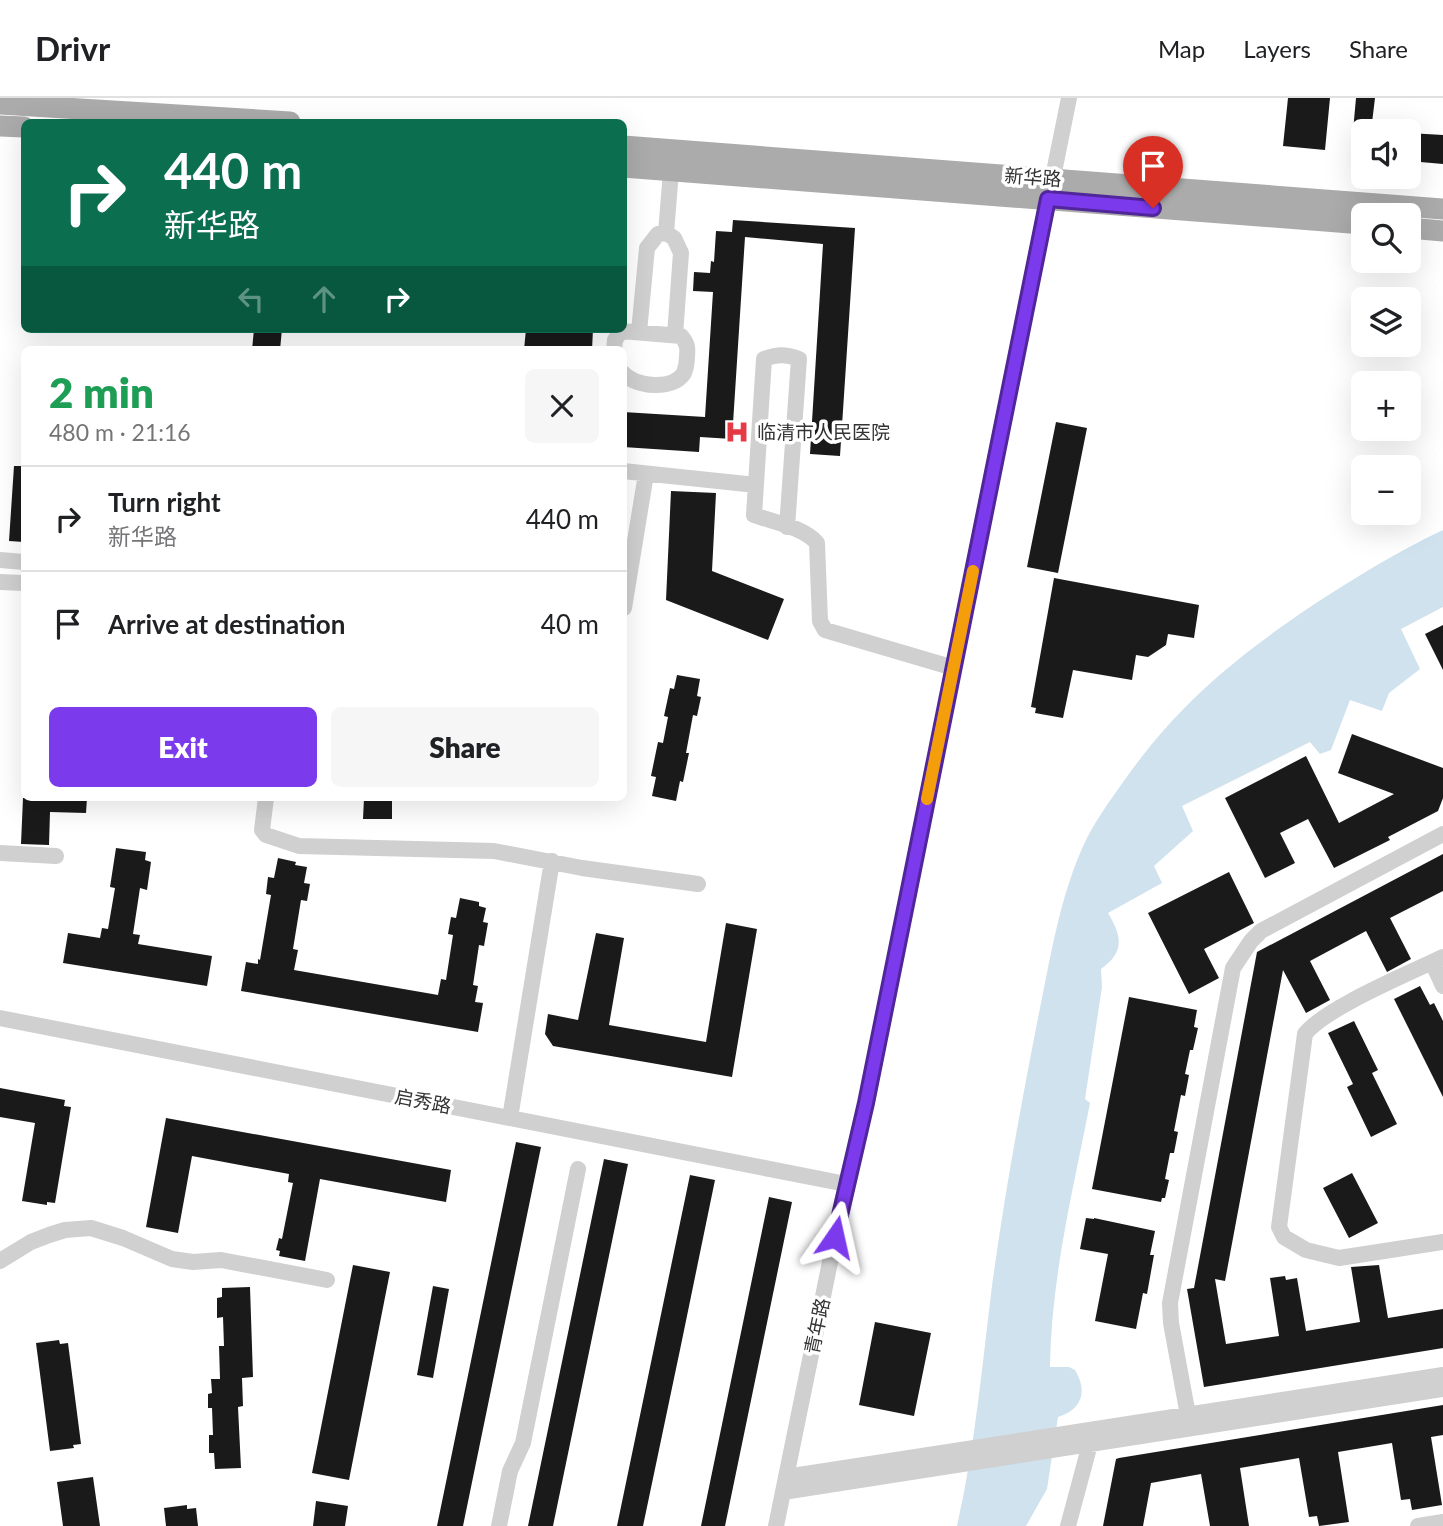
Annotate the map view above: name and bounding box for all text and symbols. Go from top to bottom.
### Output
text: Drivr [35,28,110,68]
text: Map [1158,34,1205,63]
text: Layers [1243,34,1311,63]
text: Share [1349,34,1408,63]
map controls [1351,119,1421,525]
button: sound [1351,119,1421,189]
pin [1123,136,1183,208]
text: 440 m [164,141,302,199]
icon: right [49,147,140,238]
icon: arrive [1134,147,1172,185]
street label: 新华路 [1004,163,1062,190]
button: search [1351,203,1421,273]
text: 新华路 [164,205,260,244]
icon: left [232,280,270,318]
icon: ahead [305,280,343,318]
icon: right [378,280,416,318]
button: layers [1351,287,1421,357]
text: 2 min [49,367,154,417]
button: close [525,369,599,443]
button: + [1351,371,1421,441]
text: 480 m · 21:16 [49,418,191,446]
hospital icon: 临清市人民医院 [723,418,751,446]
place label: 临清市人民医院 [757,420,890,443]
button: − [1351,455,1421,525]
text: Turn right [108,486,221,518]
icon: right [49,500,87,538]
text: 440 m [526,503,599,535]
text: 新华路 [108,522,177,550]
icon: arrive [49,605,87,643]
text: Arrive at destination [108,608,345,640]
text: 40 m [541,608,599,640]
button: Exit [49,707,317,787]
button: Share [331,707,599,787]
street label: 启秀路 [393,1084,453,1117]
position arrow [798,1200,872,1274]
street label: 青年路 [799,1296,834,1356]

